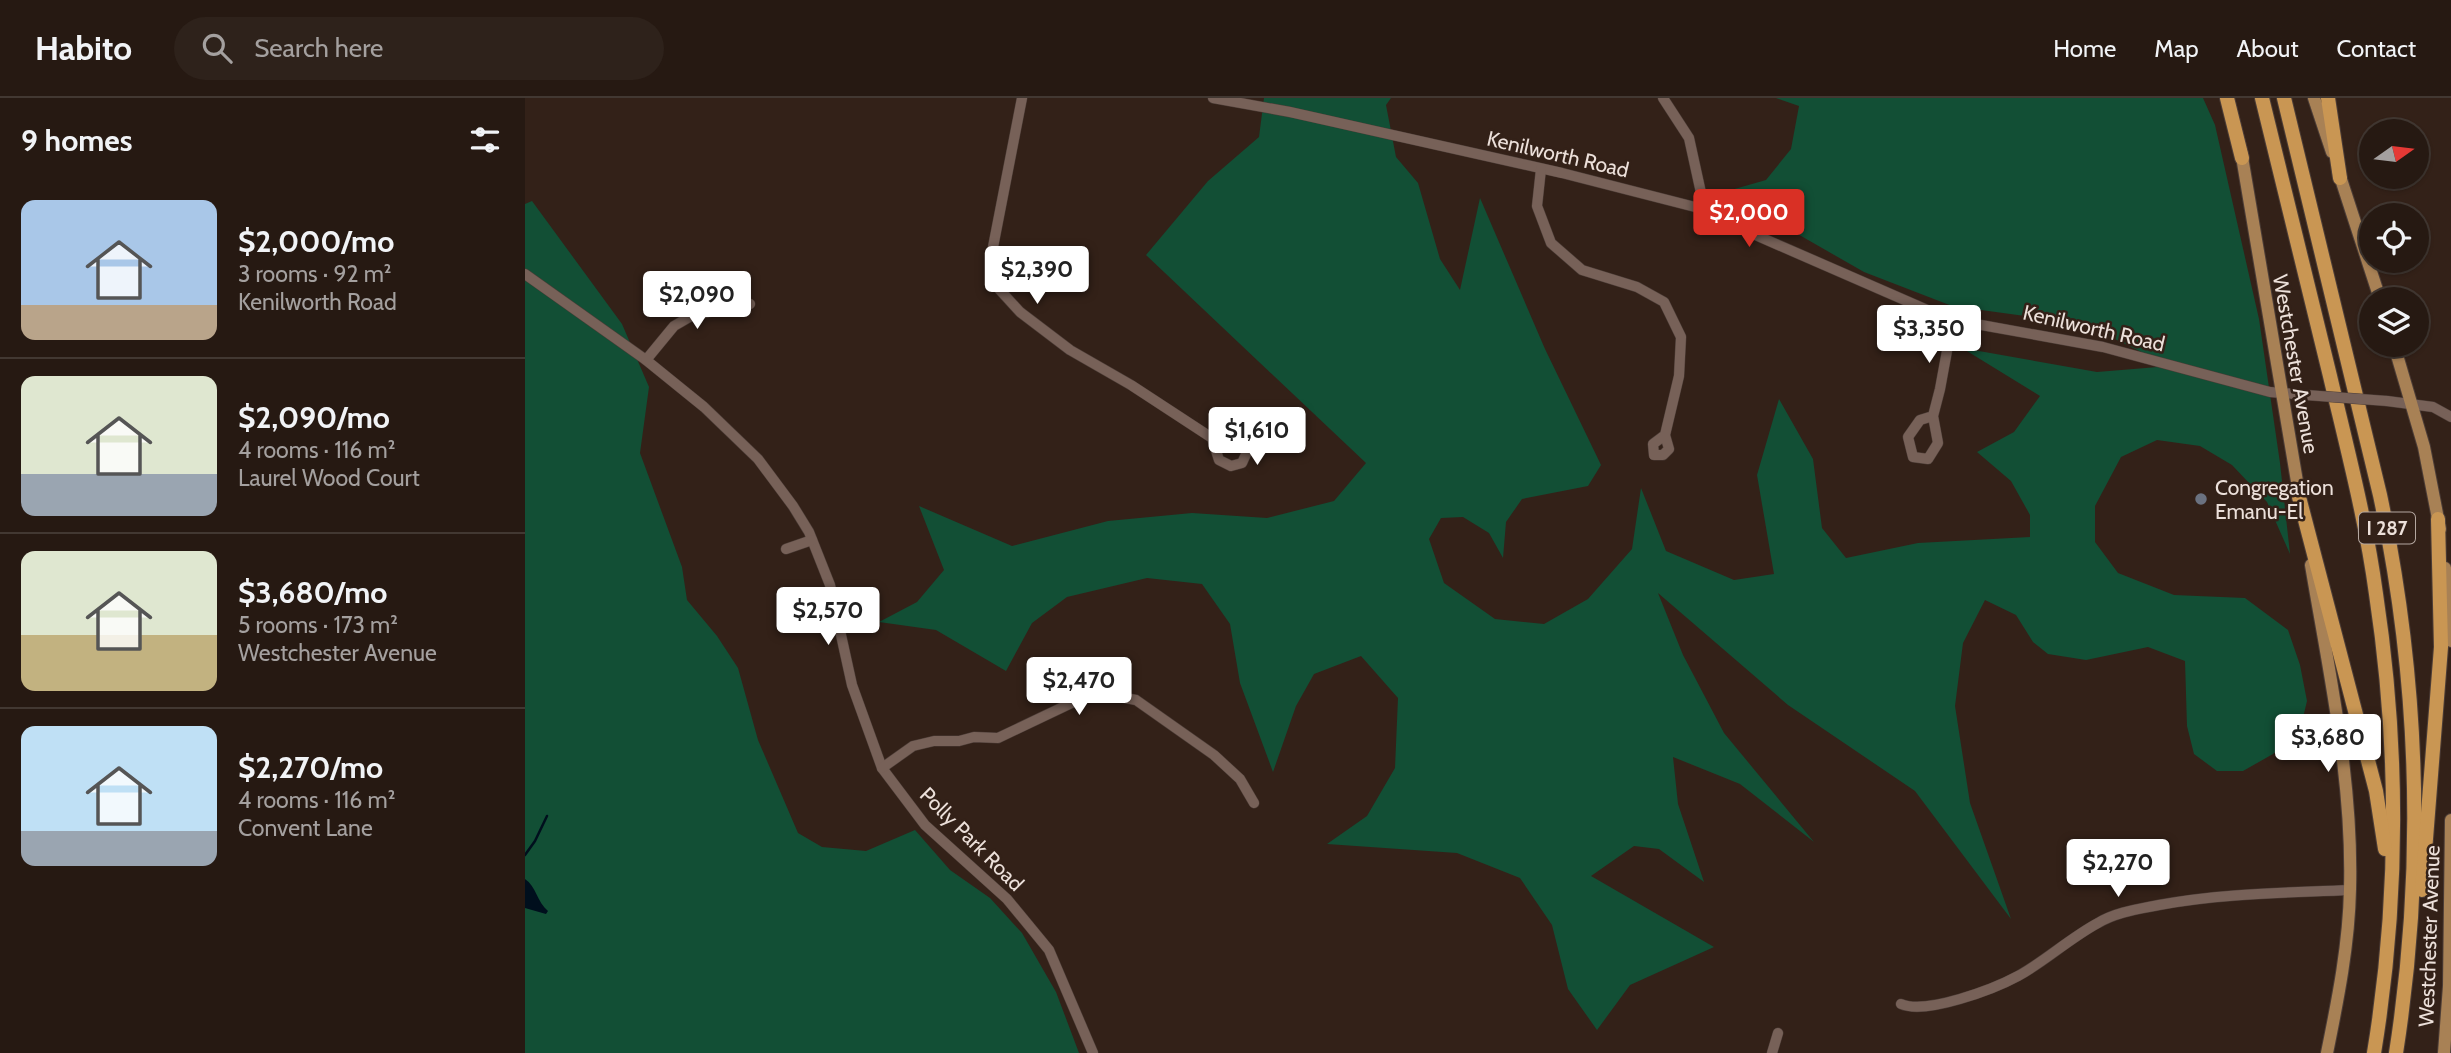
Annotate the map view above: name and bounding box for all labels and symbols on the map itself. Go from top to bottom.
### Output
north arrow [2359,119,2429,189]
street label: Kenilworth Road [1485,126,1631,182]
pin: $2,000 [1692,190,1806,249]
pin: $2,390 [980,246,1094,306]
pin: $2,090 [640,272,754,331]
street label: Westchester Avenue [2268,272,2324,456]
street label: Kenilworth Road [2021,300,2167,356]
pin: $3,350 [1872,306,1986,365]
pin: $1,610 [1200,408,1314,467]
place label: Congregation Emanu-El [2215,475,2334,524]
marker: Congregation Emanu-El [2193,491,2209,507]
road number: I 287 [2359,512,2415,544]
pin: $2,570 [771,588,885,647]
pin: $2,470 [1022,658,1136,717]
pin: $3,680 [2271,714,2385,774]
street label: Polly Park Road [915,782,1029,896]
pin: $2,270 [2061,840,2175,899]
street label: Westchester Avenue [2413,845,2445,1027]

